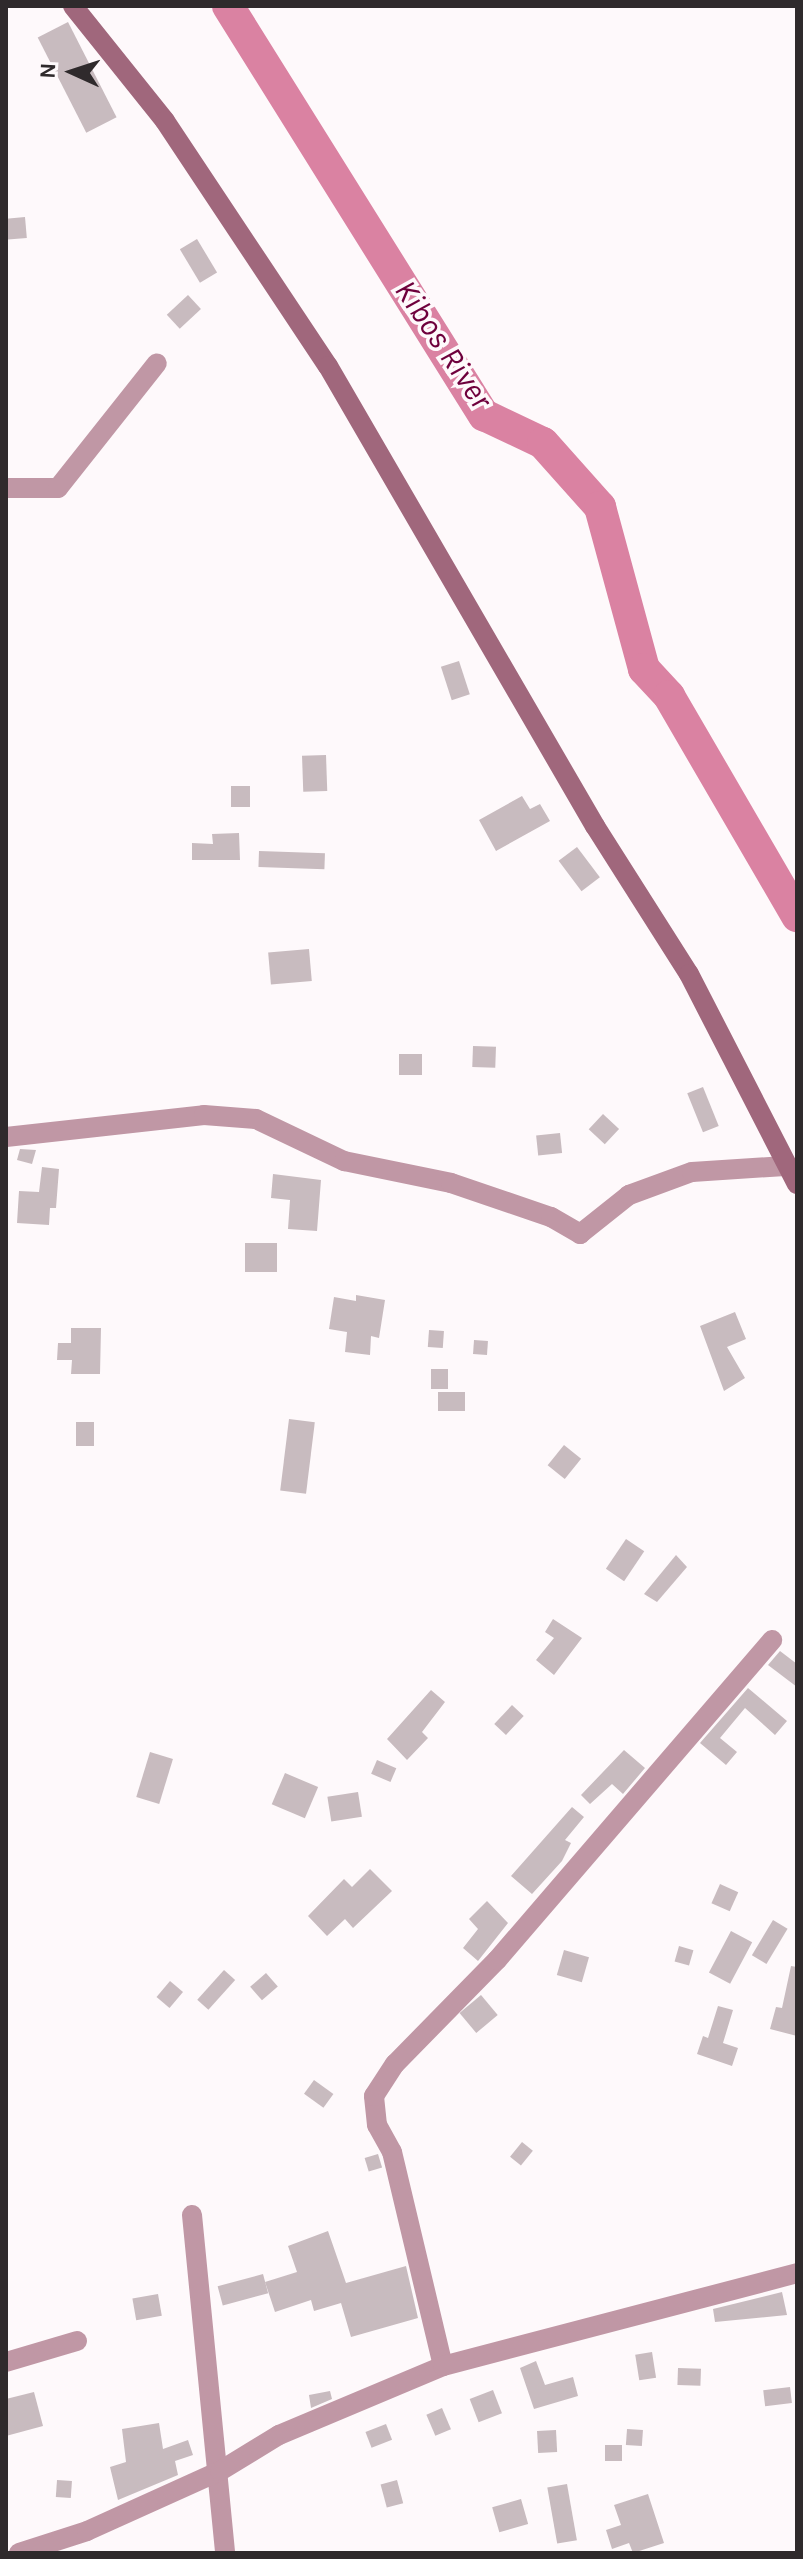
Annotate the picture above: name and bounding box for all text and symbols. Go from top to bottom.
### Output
north arrow [32,32,112,112]
text: N [35,62,61,79]
water label: Kibos River [386,273,500,417]

